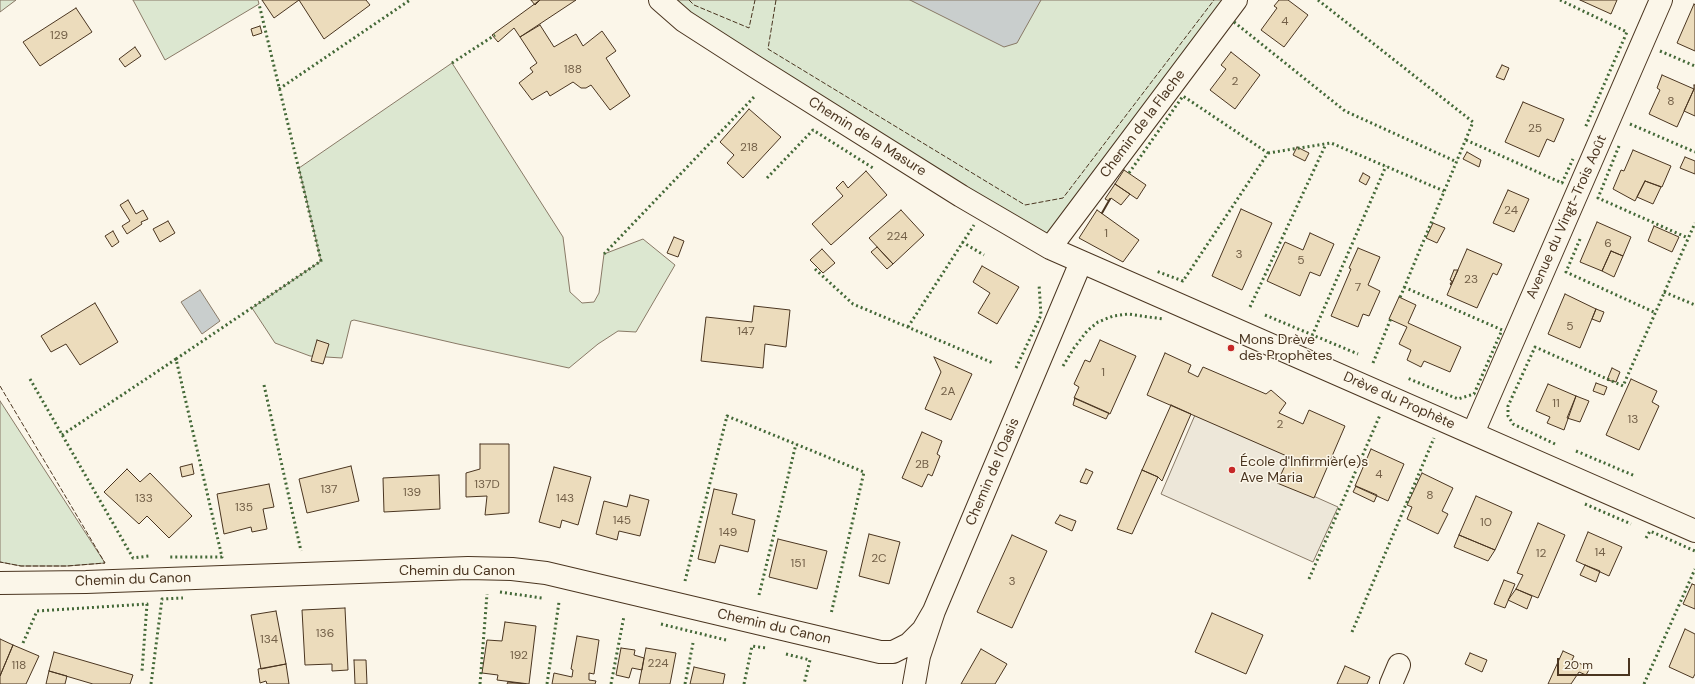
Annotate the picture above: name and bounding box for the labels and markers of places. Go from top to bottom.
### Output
place label: Mons Drève des Prophètes [1239,332,1333,364]
marker: Mons Drève des Prophètes [1226,343,1236,353]
place label: École d'Infirmièr(e)s Ave Maria [1240,454,1368,486]
marker: École d'Infirmièr(e)s Ave Maria [1227,465,1237,475]

